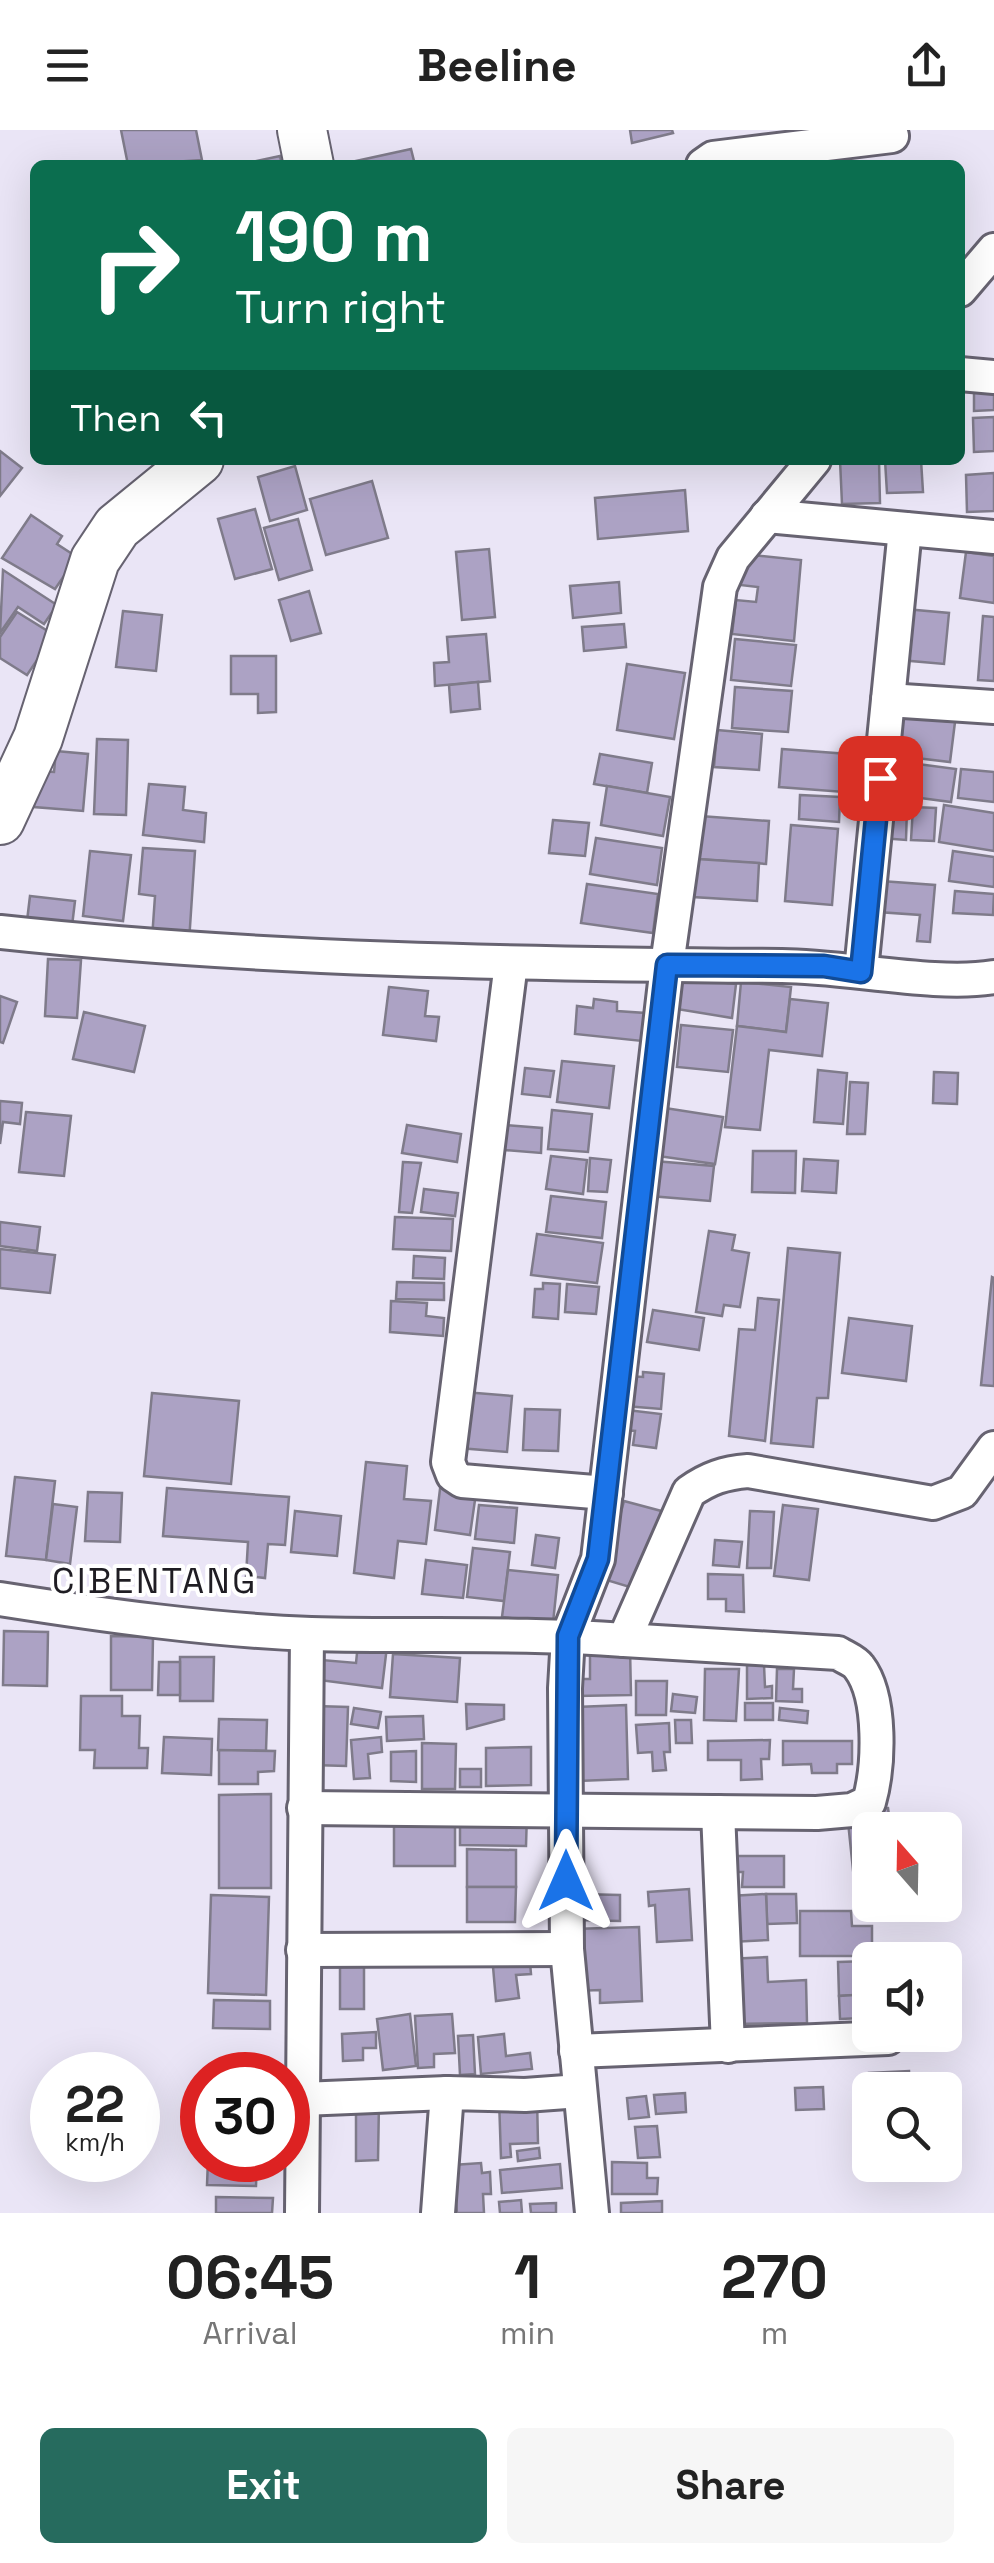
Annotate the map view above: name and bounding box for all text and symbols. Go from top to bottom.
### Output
text: Beeline [417,37,577,94]
icon: menu [40,38,95,93]
icon: share [899,38,954,93]
text: 190 m [235,192,433,281]
icon: right [70,200,200,330]
text: Turn right [235,279,446,336]
icon: left [181,390,236,445]
text: Then [70,394,161,442]
pin [838,736,923,821]
icon: arrive [853,751,908,806]
district label: CIBENTANG [52,1559,258,1603]
north arrow [852,1812,962,1922]
map controls [852,1812,962,2182]
position arrow [514,1829,618,1933]
button: sound [852,1942,962,2052]
speed limit sign: 30 [180,2052,310,2182]
button: search [852,2072,962,2182]
text: 22 [65,2073,125,2137]
text: km/h [65,2126,125,2158]
text: 06:45 [166,2239,334,2316]
text: 1 [514,2239,541,2316]
text: 270 [721,2239,828,2316]
text: Arrival [202,2313,298,2353]
text: min [500,2313,555,2353]
text: m [761,2313,788,2353]
button: Exit [40,2428,487,2543]
button: Share [507,2428,954,2543]

